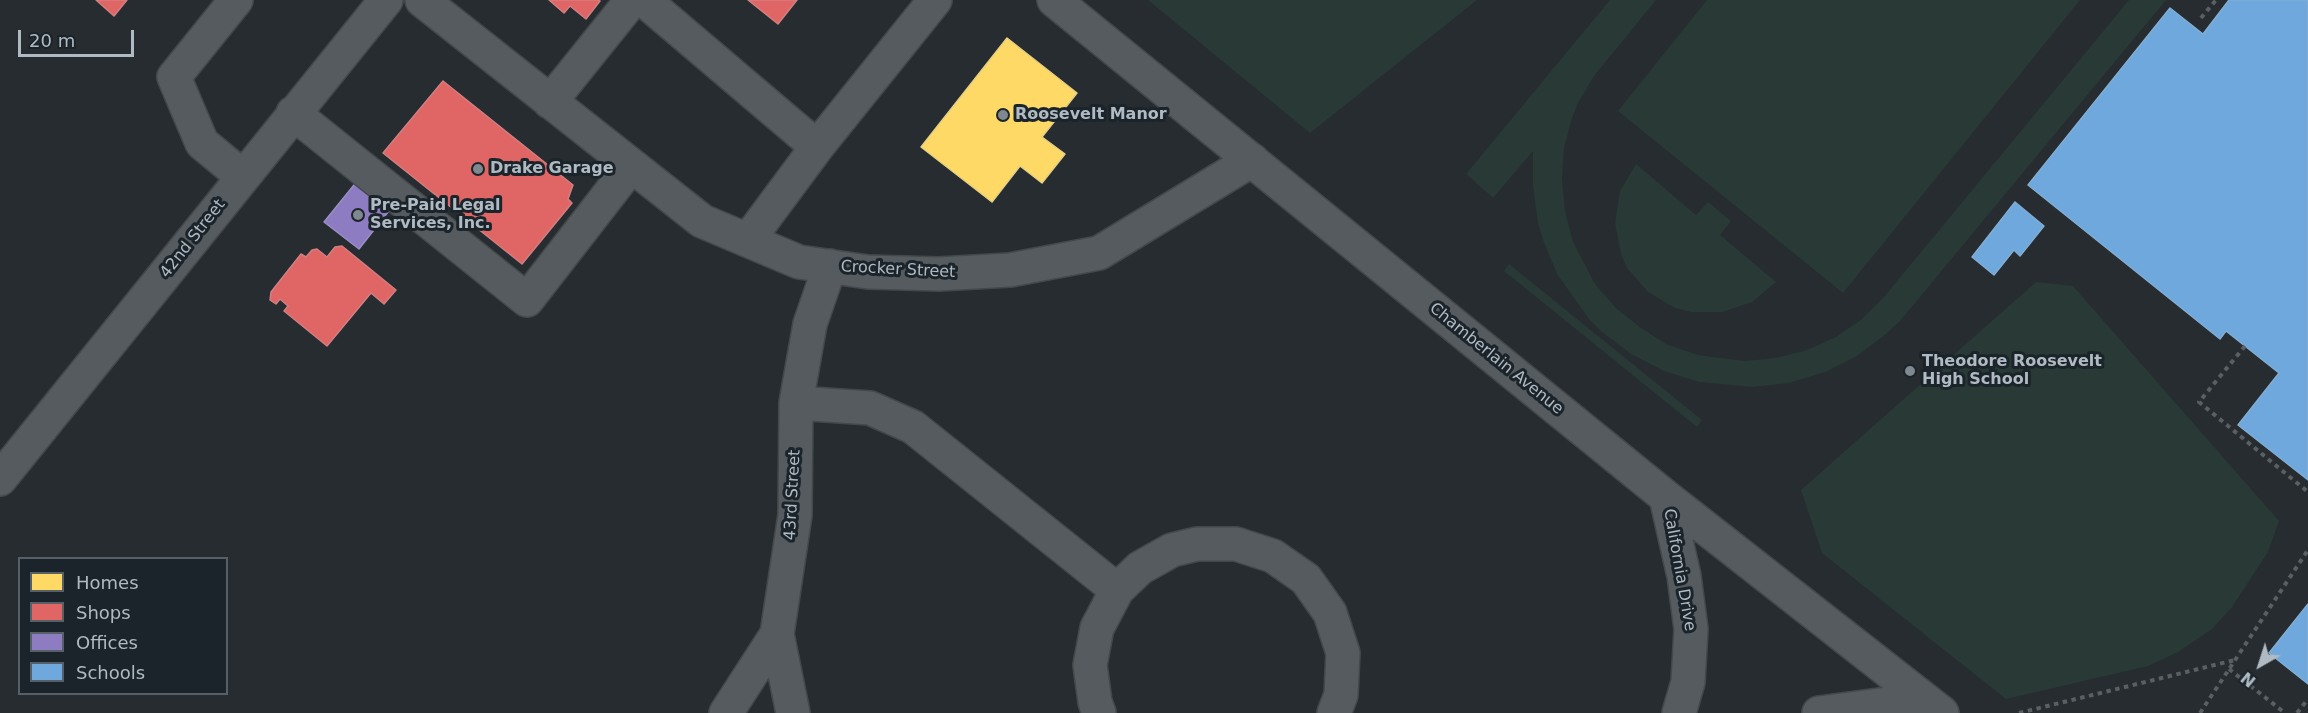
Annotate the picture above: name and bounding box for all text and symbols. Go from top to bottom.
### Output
scale bar [21,18,136,56]
text: 20 m [29,30,75,51]
place label: Roosevelt Manor [1015,105,1167,125]
marker: Roosevelt Manor [996,108,1010,122]
place label: Drake Garage [490,159,614,179]
marker: Drake Garage [471,162,485,176]
street label: 42nd Street [156,196,230,282]
place label: Pre-Paid Legal Services, Inc. [370,196,500,234]
marker: Pre-Paid Legal Services, Inc. [351,208,365,222]
street label: Crocker Street [840,257,956,283]
street label: Chamberlain Avenue [1425,299,1567,419]
place label: Theodore Roosevelt High School [1922,352,2102,390]
marker: Theodore Roosevelt High School [1903,364,1917,378]
street label: 43rd Street [781,449,805,541]
street label: California Drive [1659,507,1699,633]
legend [18,557,228,695]
text: Homes [76,572,139,593]
text: Shops [76,602,131,623]
text: Offices [76,632,138,653]
north arrow [2230,635,2290,695]
text: Schools [76,662,145,683]
text: N [2237,668,2260,691]

